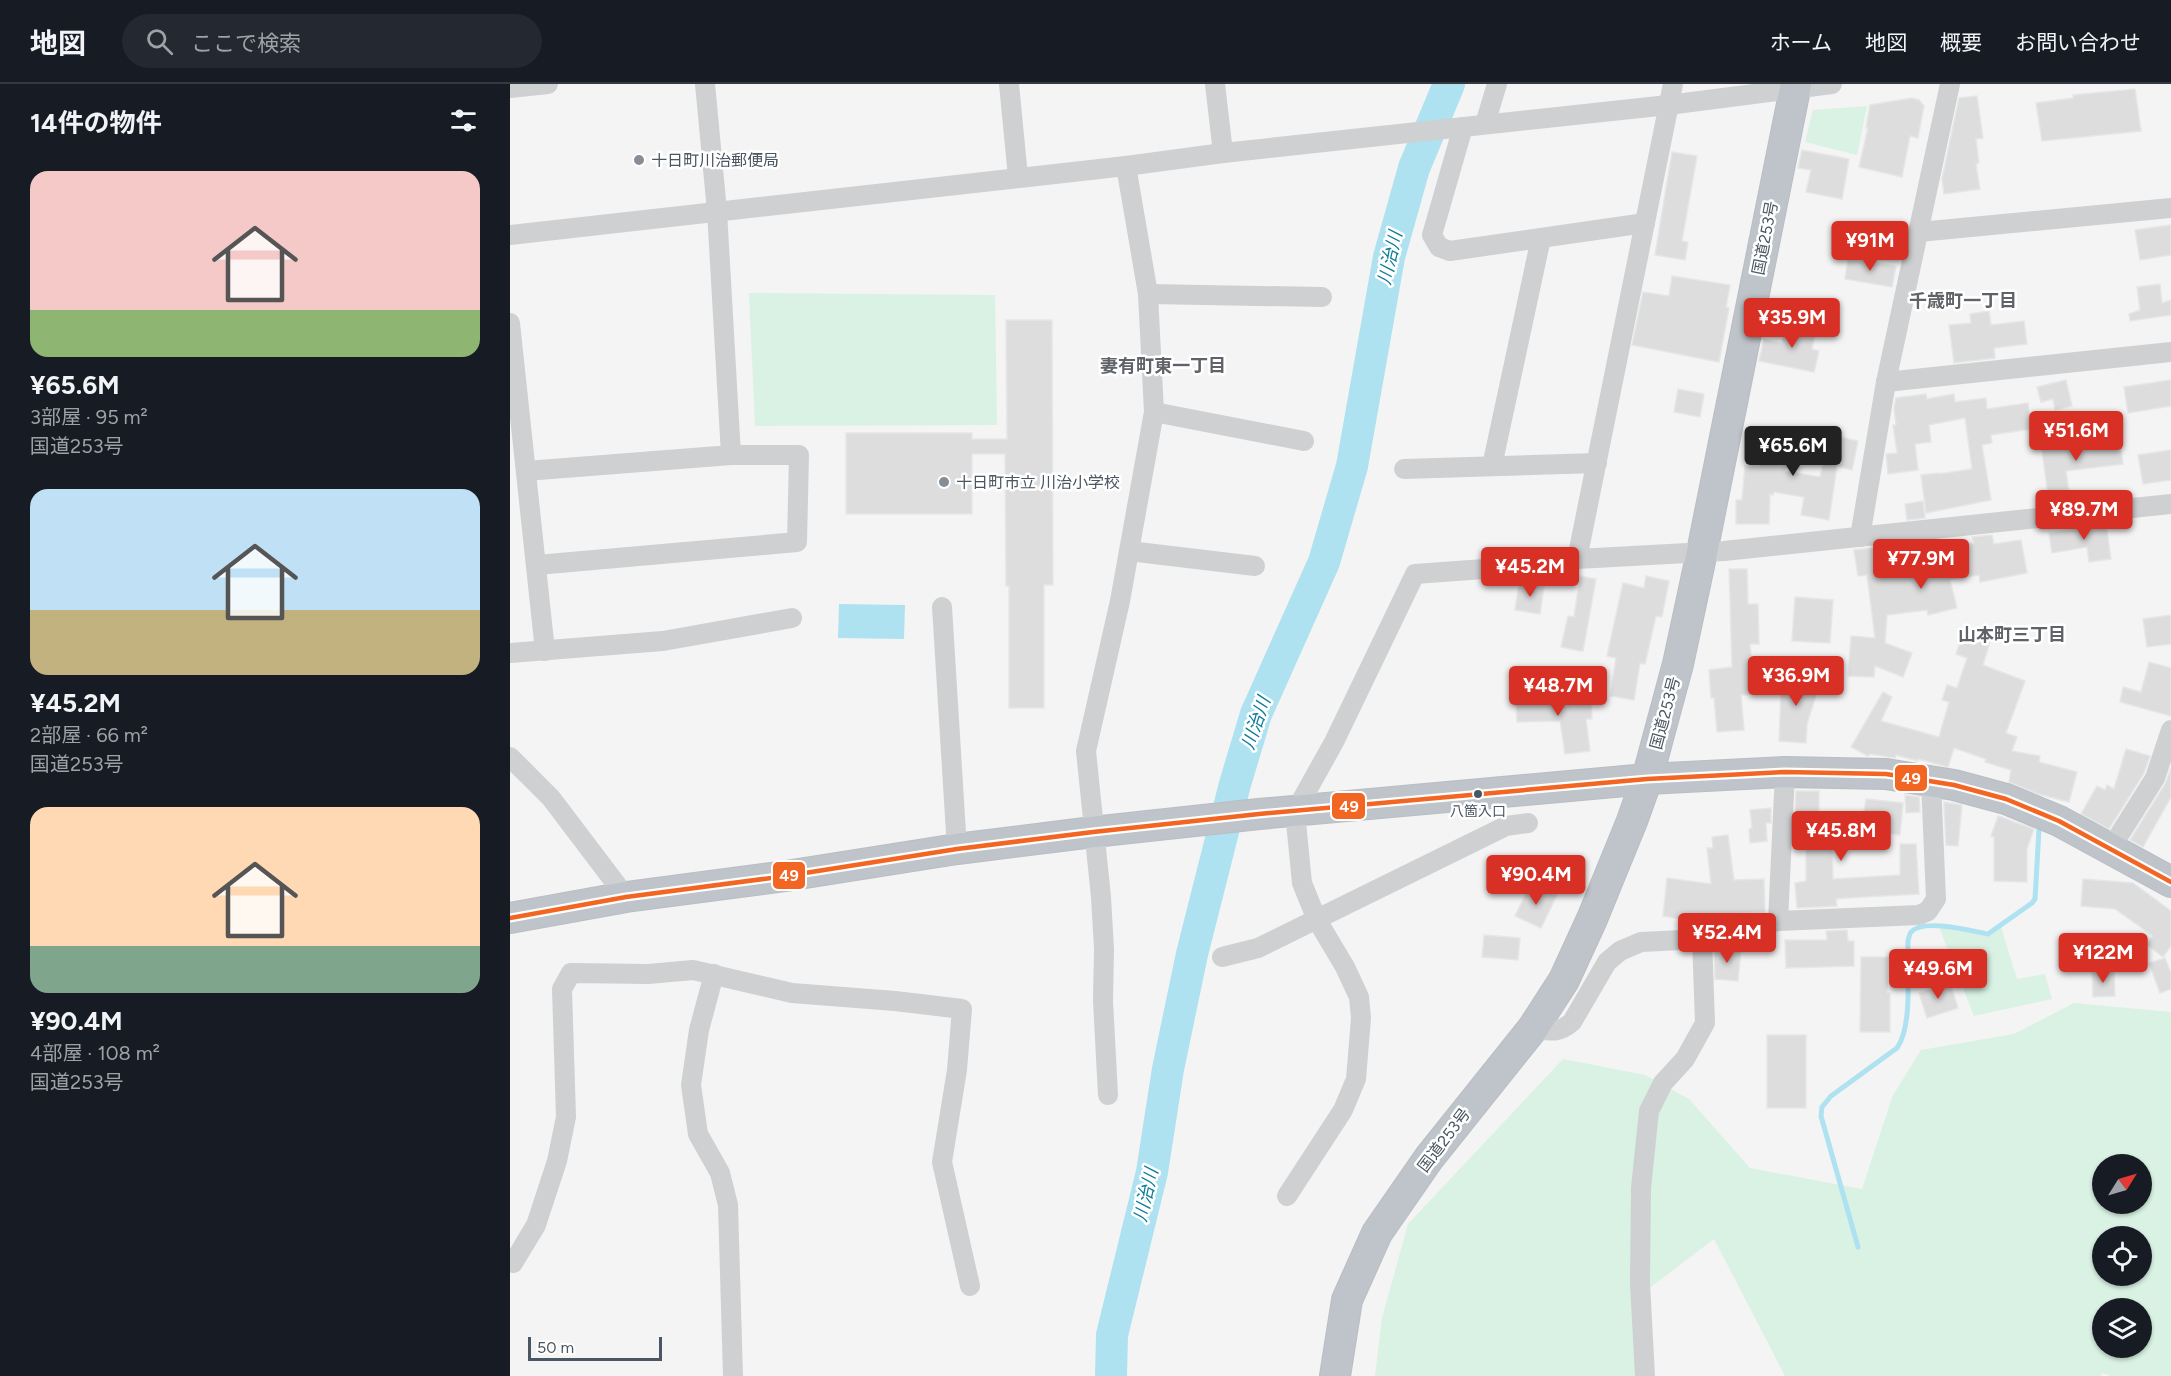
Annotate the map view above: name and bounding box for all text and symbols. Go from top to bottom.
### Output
search box [122,14,542,68]
icon: search [143,25,176,58]
text: 地図 [30,26,86,60]
text: ここで検索 [191,30,301,57]
text: ホーム [1770,30,1832,55]
text: 地図 [1865,30,1907,55]
text: 概要 [1940,30,1982,55]
text: お問い合わせ [2015,30,2141,55]
icon: filters [447,104,480,137]
text: 14件の物件 [30,107,161,139]
place label: 十日町川治郵便局 [651,151,779,170]
marker: 十日町川治郵便局 [632,153,646,167]
street label: 国道253号 [1749,199,1781,277]
icon: home [201,210,309,318]
pin: ¥91M [1834,221,1906,272]
water label: 川治川 [1373,227,1407,287]
text: ¥91M [1845,228,1895,252]
district label: 千歳町一丁目 [1909,290,2017,312]
pin: ¥35.9M [1743,298,1841,349]
text: ¥35.9M [1758,305,1826,329]
district label: 妻有町東一丁目 [1100,355,1226,377]
text: ¥65.6M [30,369,120,401]
text: 3部屋 · 95 m² [30,405,148,429]
pin: ¥51.6M [2027,411,2125,462]
text: ¥51.6M [2043,418,2109,442]
pin: ¥65.6M [1744,426,1842,477]
text: ¥65.6M [1759,433,1827,457]
text: 国道253号 [30,434,124,458]
place label: 十日町市立 川治小学校 [956,473,1120,492]
marker: 十日町市立 川治小学校 [937,475,951,489]
pin: ¥89.7M [2035,490,2133,541]
text: ¥89.7M [2050,497,2118,521]
icon: home [201,528,309,636]
pin: ¥77.9M [1872,539,1970,590]
text: ¥77.9M [1887,546,1955,570]
pin: ¥45.2M [1481,547,1579,598]
text: ¥45.2M [1495,554,1565,578]
district label: 山本町三丁目 [1958,624,2066,646]
pin: ¥36.9M [1747,656,1845,707]
text: ¥36.9M [1762,663,1830,687]
pin: ¥48.7M [1509,666,1607,717]
text: ¥48.7M [1523,673,1593,697]
street label: 国道253号 [1646,674,1684,752]
text: ¥45.2M [30,687,121,719]
water label: 川治川 [1237,692,1276,752]
text: 2部屋 · 66 m² [30,723,148,747]
text: 国道253号 [30,752,124,776]
line badge: 49 [1894,764,1928,792]
text: 49 [1901,769,1921,788]
marker: 八箇入口 [1472,788,1484,800]
line badge: 49 [1331,792,1366,820]
text: 49 [1339,797,1359,816]
place label: 八箇入口 [1450,803,1506,820]
pin: ¥45.8M [1792,811,1890,862]
text: ¥45.8M [1806,818,1876,842]
icon: home [201,846,309,954]
pin: ¥90.4M [1487,855,1585,906]
line badge: 49 [772,861,806,890]
text: ¥90.4M [1500,862,1572,886]
text: 49 [779,866,799,885]
pin: ¥52.4M [1678,913,1776,964]
text: ¥52.4M [1692,920,1762,944]
pin: ¥122M [2061,933,2145,984]
text: ¥122M [2073,940,2133,964]
pin: ¥49.6M [1889,949,1987,1000]
text: ¥49.6M [1903,956,1973,980]
text: ¥90.4M [30,1005,123,1037]
text: 4部屋 · 108 m² [30,1041,160,1065]
text: 国道253号 [30,1070,124,1094]
street label: 国道253号 [1414,1104,1474,1176]
north arrow [2092,1154,2152,1214]
map controls [2092,1154,2152,1358]
water label: 川治川 [1129,1164,1163,1224]
button: locate [2092,1226,2152,1286]
button: layers [2092,1298,2152,1358]
scale bar [528,1334,662,1362]
text: 50 m [537,1338,574,1357]

